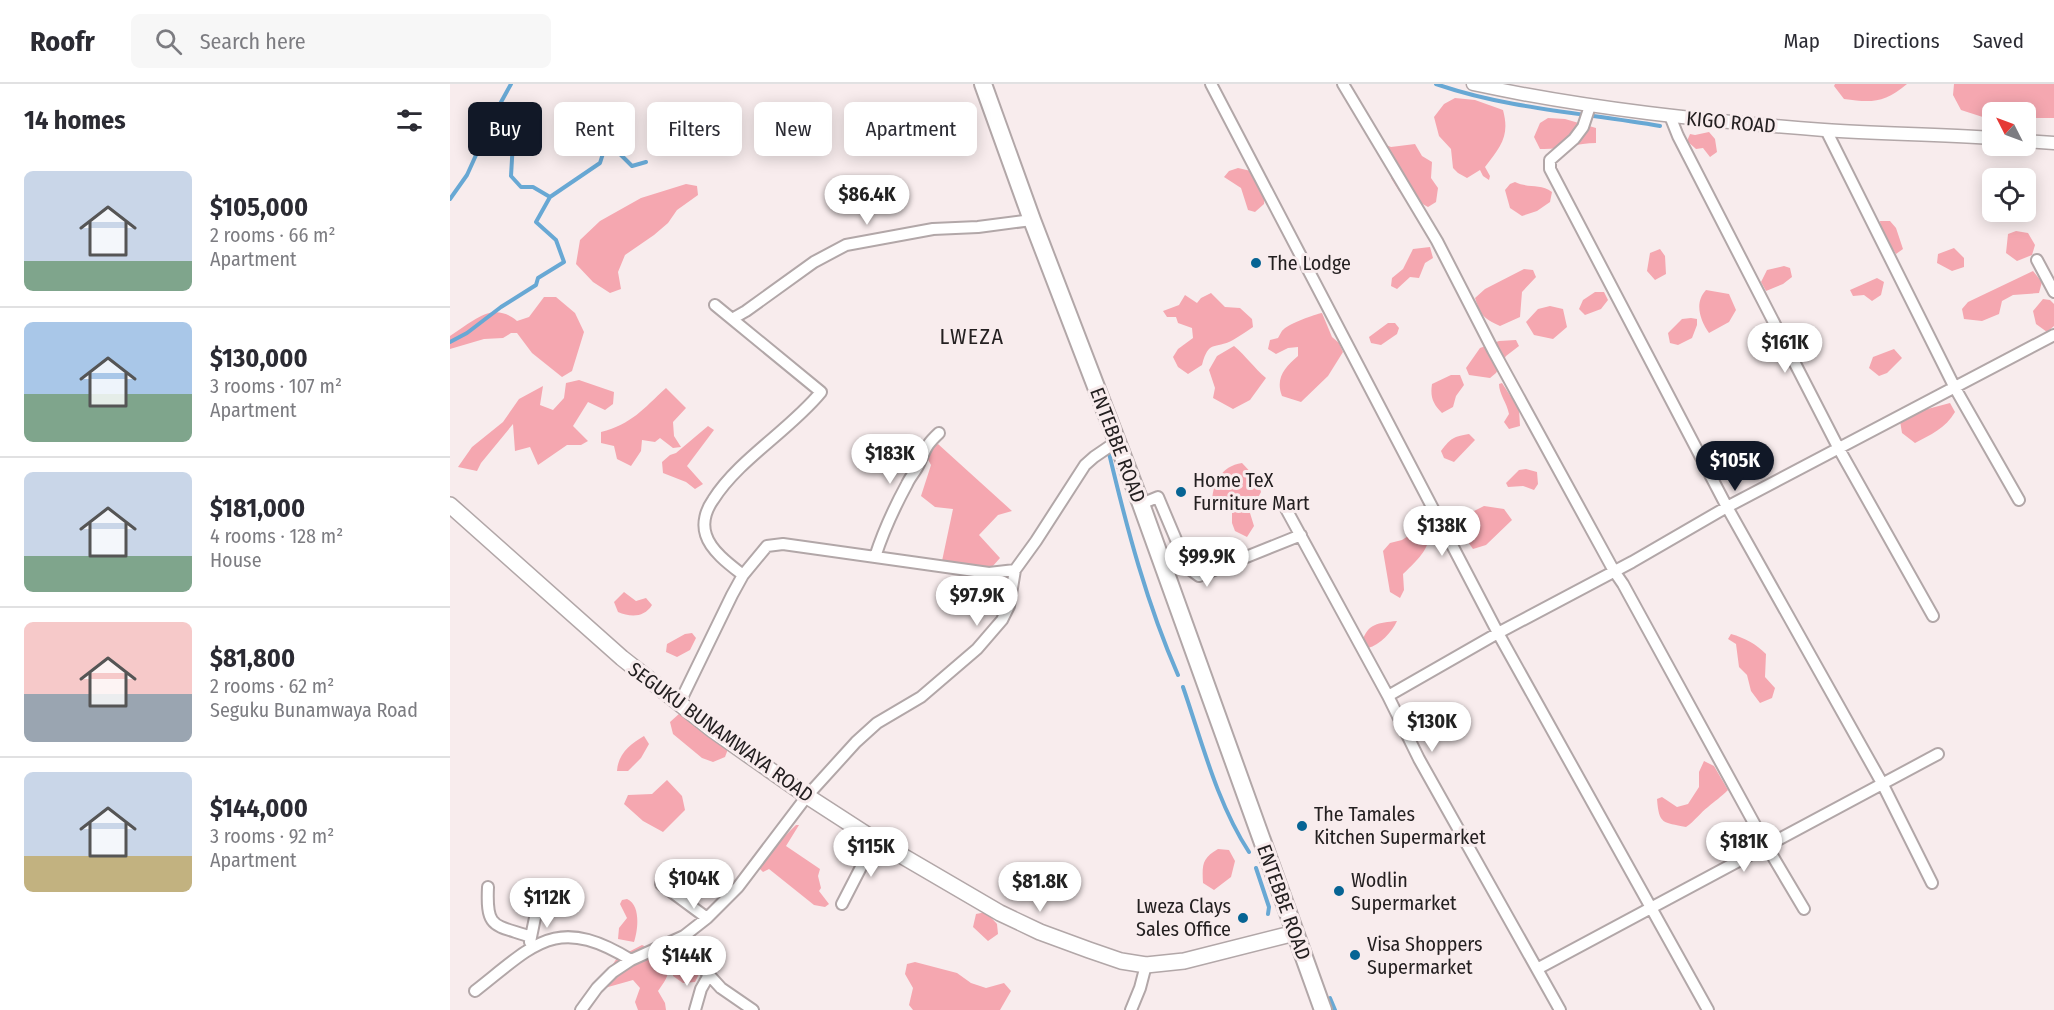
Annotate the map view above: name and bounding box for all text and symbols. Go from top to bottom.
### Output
search box [131,14,551,68]
text: Roofr [30,25,95,58]
icon: search [152,25,185,58]
text: Search here [200,28,306,55]
text: Map [1783,28,1820,54]
text: Directions [1853,28,1940,54]
text: Saved [1973,28,2024,54]
chip: Buy [468,102,542,156]
chip: Rent [554,102,635,156]
chip: Filters [647,102,742,156]
chip: New [754,102,832,156]
chip: Apartment [844,102,977,156]
north arrow [1982,102,2036,156]
map controls [1982,102,2036,222]
icon: filters [393,104,426,137]
text: 14 homes [24,105,126,136]
street label: KIGO ROAD [1685,106,1777,138]
button: locate [1982,168,2036,222]
pin: $86.4K [818,175,916,226]
text: $86.4K [838,182,896,206]
text: $105,000 [210,192,308,223]
icon: home [72,195,144,267]
text: 2 rooms · 66 m² [210,223,336,247]
text: Apartment [210,247,297,271]
place label: The Lodge [1268,251,1351,275]
marker: The Lodge [1249,256,1263,270]
district label: LWEZA [940,323,1004,350]
pin: $161K [1743,323,1827,374]
text: $161K [1761,330,1809,354]
text: $130,000 [210,343,308,374]
icon: home [72,346,144,418]
text: 3 rooms · 107 m² [210,374,342,398]
street label: ENTEBBE ROAD [1085,384,1151,506]
text: Apartment [210,398,297,422]
pin: $183K [848,434,932,485]
text: $183K [865,441,915,465]
pin: $105K [1693,441,1777,492]
text: $105K [1710,448,1760,472]
place label: Home TeX Furniture Mart [1193,468,1310,515]
marker: Home TeX Furniture Mart [1174,485,1188,499]
text: $181,000 [210,493,305,524]
icon: home [72,496,144,568]
pin: $138K [1400,506,1484,557]
text: $138K [1417,513,1467,537]
text: 4 rooms · 128 m² [210,524,343,548]
pin: $99.9K [1158,537,1256,588]
text: $99.9K [1179,544,1235,568]
text: House [210,548,262,572]
pin: $97.9K [928,576,1026,627]
text: $97.9K [950,583,1004,607]
text: $81,800 [210,643,295,674]
icon: home [72,646,144,718]
street label: SEGUKU BUNAMWAYA ROAD [624,657,818,807]
text: 2 rooms · 62 m² [210,674,334,698]
text: Seguku Bunamwaya Road [210,698,418,722]
pin: $130K [1390,702,1474,753]
text: $130K [1407,709,1457,733]
text: $144,000 [210,793,308,824]
icon: home [72,796,144,868]
place label: The Tamales Kitchen Supermarket [1314,802,1486,849]
marker: The Tamales Kitchen Supermarket [1295,819,1309,833]
pin: $181K [1702,822,1786,873]
text: 3 rooms · 92 m² [210,824,334,848]
pin: $115K [829,827,913,878]
text: $181K [1720,829,1768,853]
text: $115K [847,834,895,858]
street label: ENTEBBE ROAD [1252,841,1316,963]
text: Apartment [210,848,297,872]
pin: $104K [652,859,736,910]
pin: $81.8K [991,862,1089,913]
text: $104K [669,866,719,890]
place label: Wodlin Supermarket [1351,868,1457,915]
text: $81.8K [1012,869,1068,893]
pin: $112K [505,878,589,929]
marker: Wodlin Supermarket [1332,884,1346,898]
text: $112K [524,885,570,909]
place label: Lweza Clays Sales Office [1136,894,1231,941]
marker: Lweza Clays Sales Office [1236,911,1250,925]
place label: Visa Shoppers Supermarket [1367,932,1483,979]
pin: $144K [645,936,729,987]
text: $144K [662,943,712,967]
marker: Visa Shoppers Supermarket [1348,948,1362,962]

